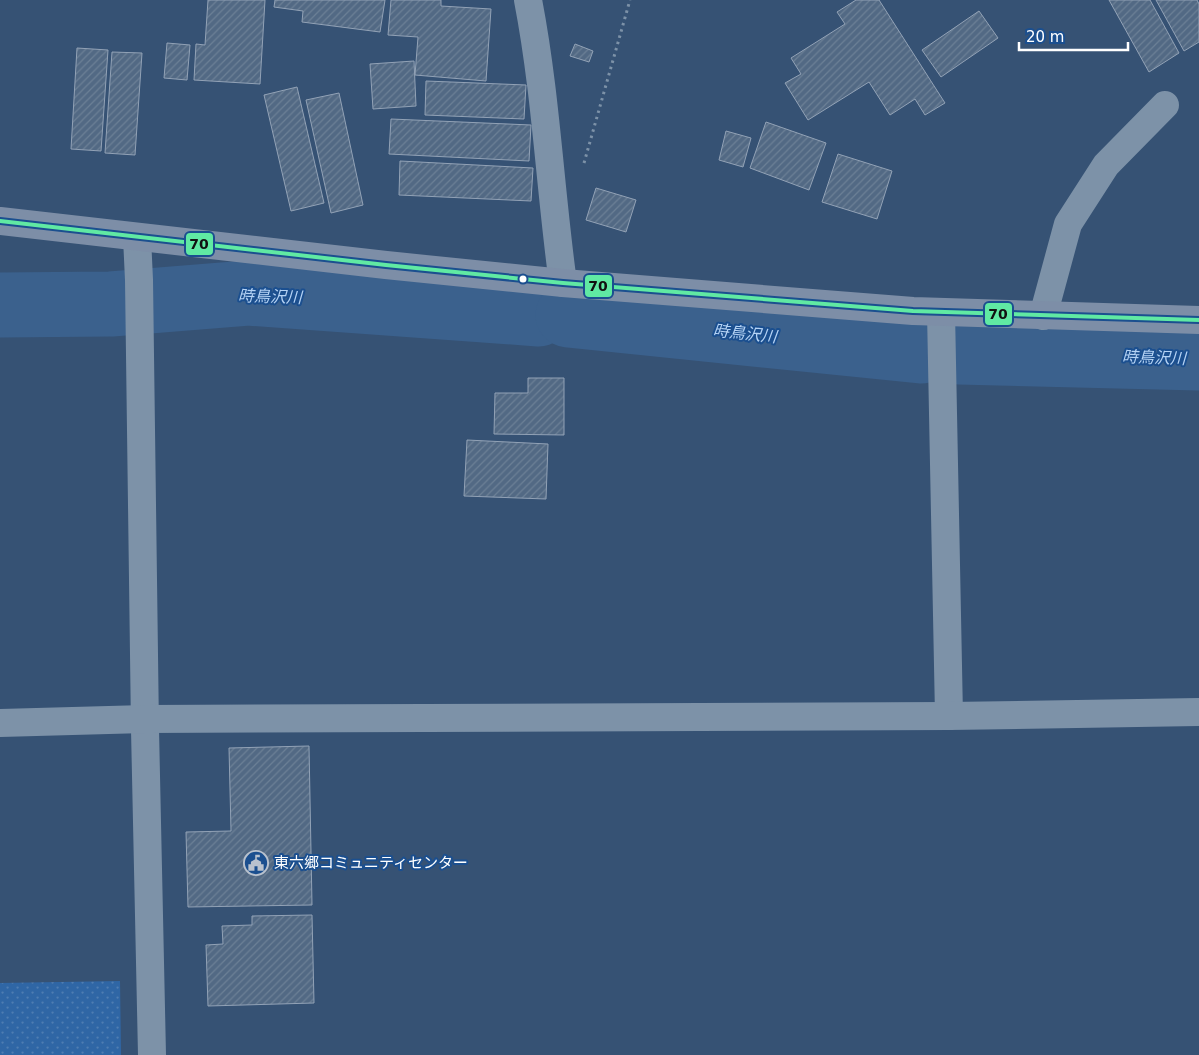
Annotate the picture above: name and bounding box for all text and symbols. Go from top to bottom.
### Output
scale bar [1019,20,1128,52]
text: 20 m [1026,28,1064,46]
line badge: 70 [185,232,214,256]
text: 70 [189,236,209,252]
unlabelled marker [518,274,528,284]
line badge: 70 [584,274,613,298]
text: 70 [588,278,608,294]
water label: 時鳥沢川 [238,286,304,307]
line badge: 70 [984,302,1013,326]
text: 70 [988,306,1008,322]
water label: 時鳥沢川 [712,321,780,346]
water label: 時鳥沢川 [1122,347,1188,368]
public building icon: 東六郷コミュニティセンター [243,850,269,876]
place label: 東六郷コミュニティセンター [274,854,468,872]

